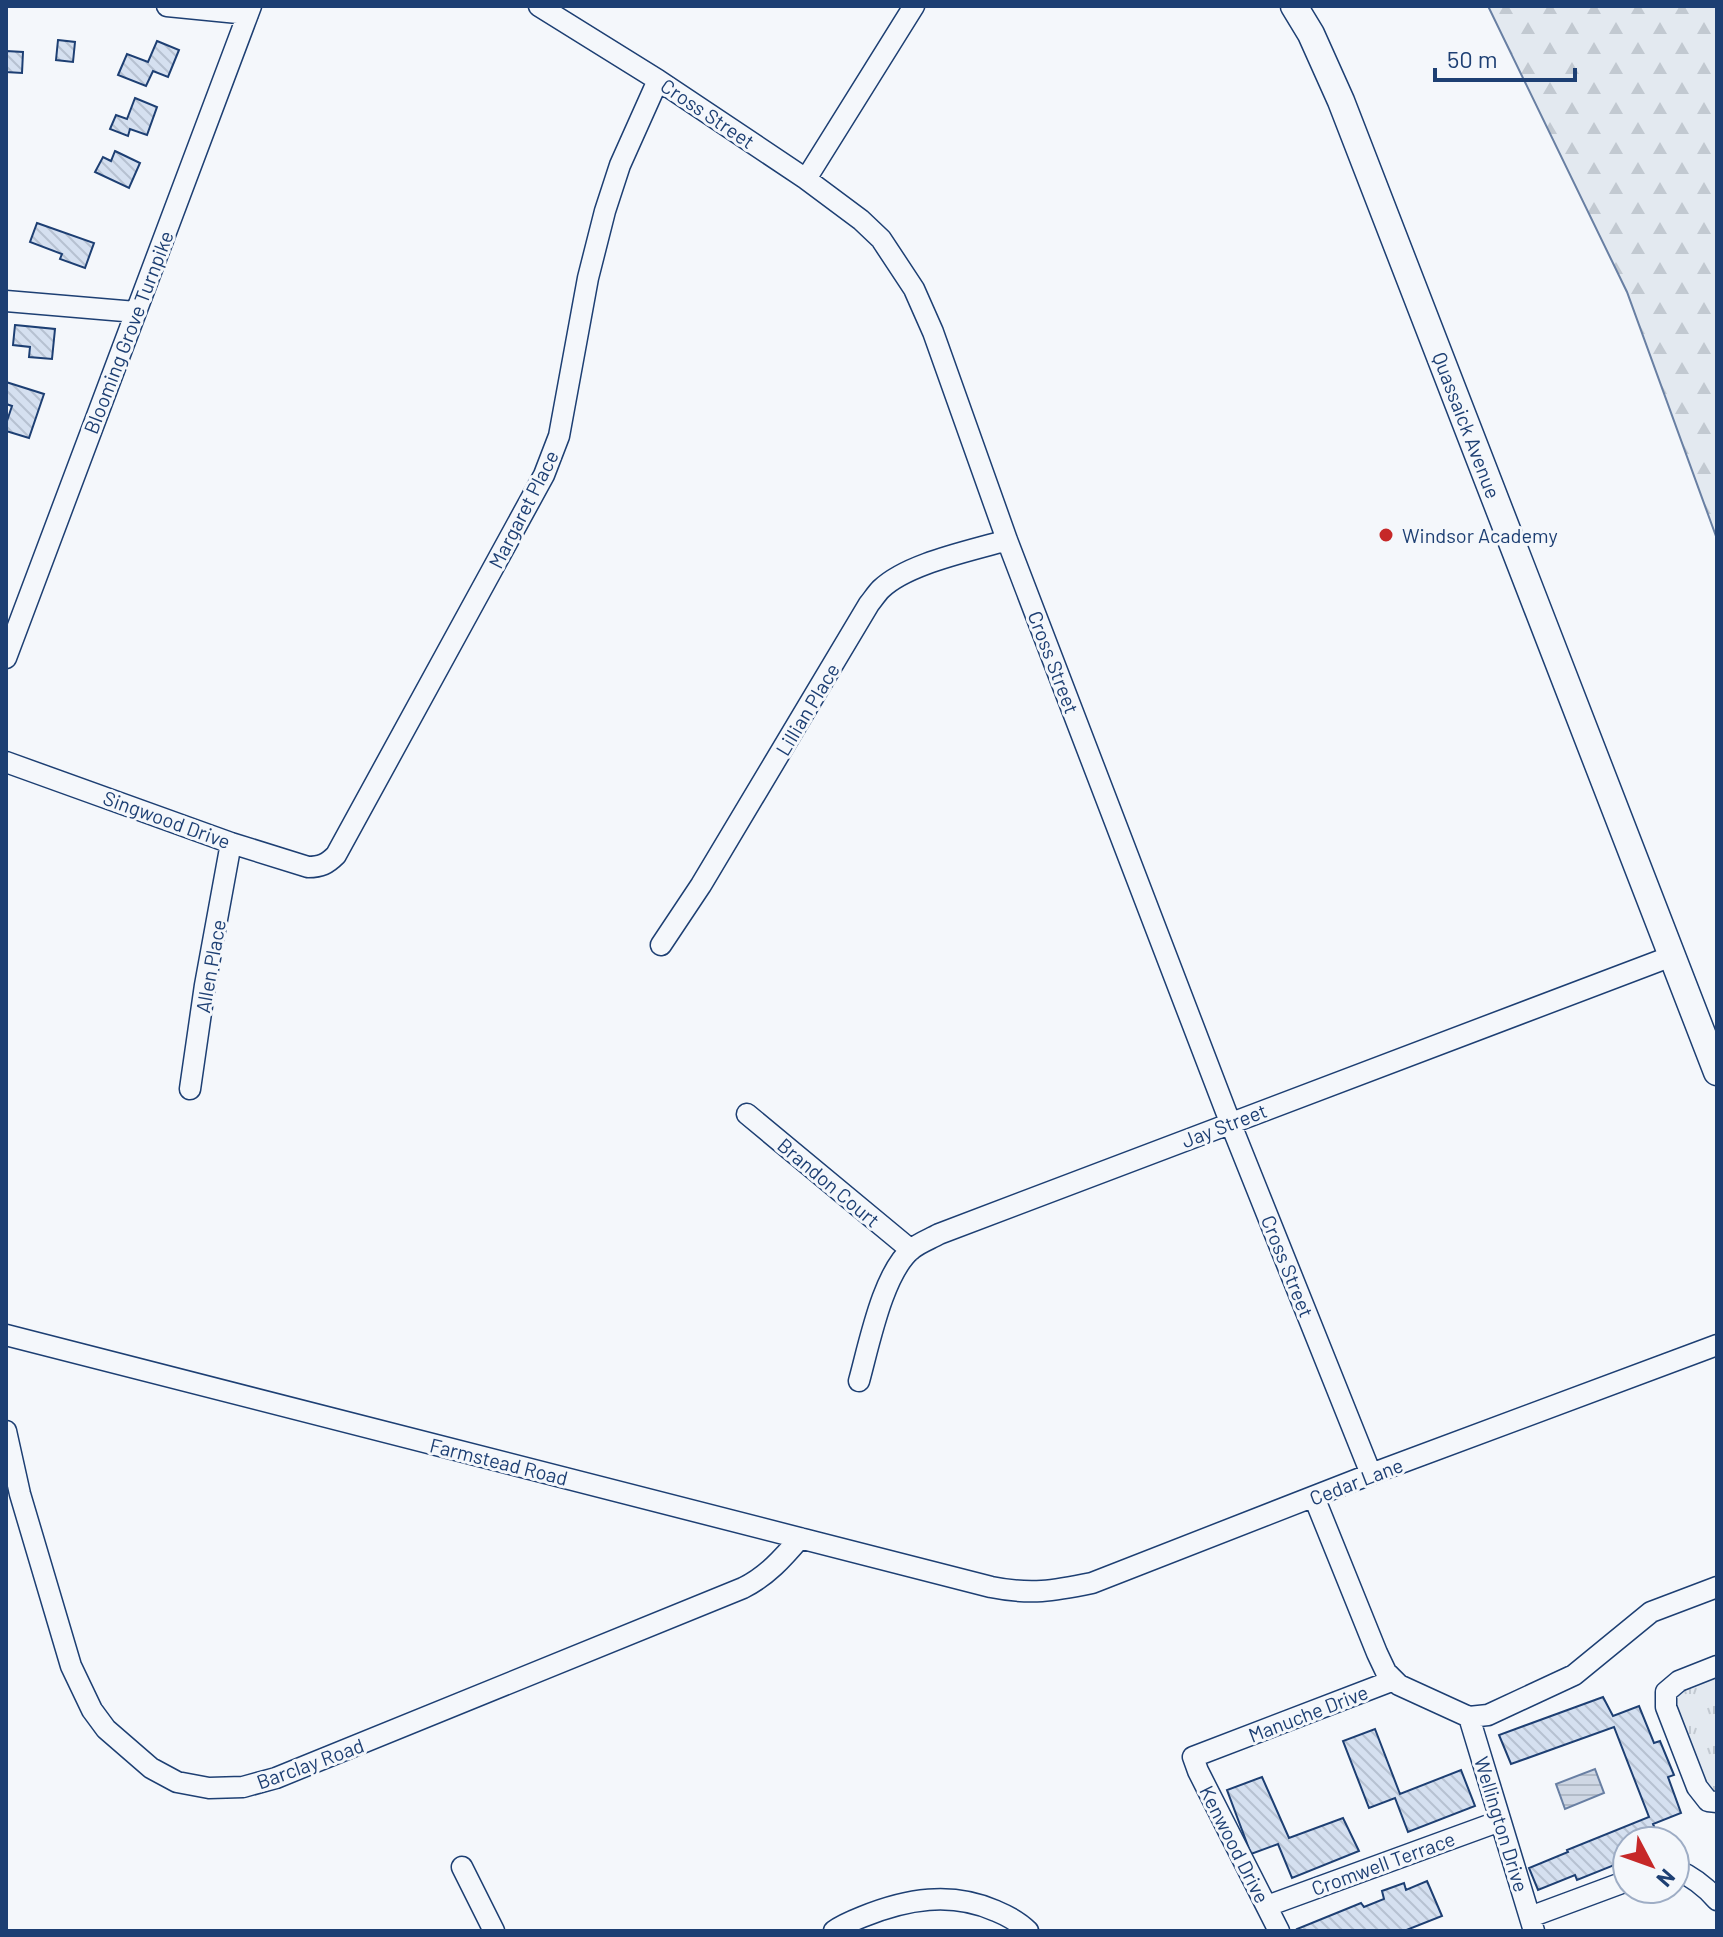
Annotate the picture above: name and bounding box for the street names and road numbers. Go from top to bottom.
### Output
street label: Cross Street [657,73,759,153]
street label: Blooming Grove Turnpike [78,227,178,437]
street label: Quassaick Avenue [1428,348,1506,502]
street label: Margaret Place [483,446,563,572]
street label: Cross Street [1023,607,1085,717]
street label: Lillian Place [770,658,844,760]
street label: Singwood Drive [100,785,234,853]
street label: Allen Place [190,917,230,1015]
street label: Jay Street [1178,1098,1270,1152]
street label: Brandon Court [773,1132,885,1232]
street label: Cross Street [1257,1212,1319,1320]
street label: Farmstead Road [428,1432,570,1490]
street label: Cedar Lane [1306,1452,1406,1510]
street label: Manuche Drive [1245,1679,1371,1747]
street label: Barclay Road [253,1733,367,1793]
street label: Wellington Drive [1470,1753,1534,1895]
street label: Kenwood Drive [1195,1781,1275,1907]
street label: Cromwell Terrace [1308,1826,1458,1900]

